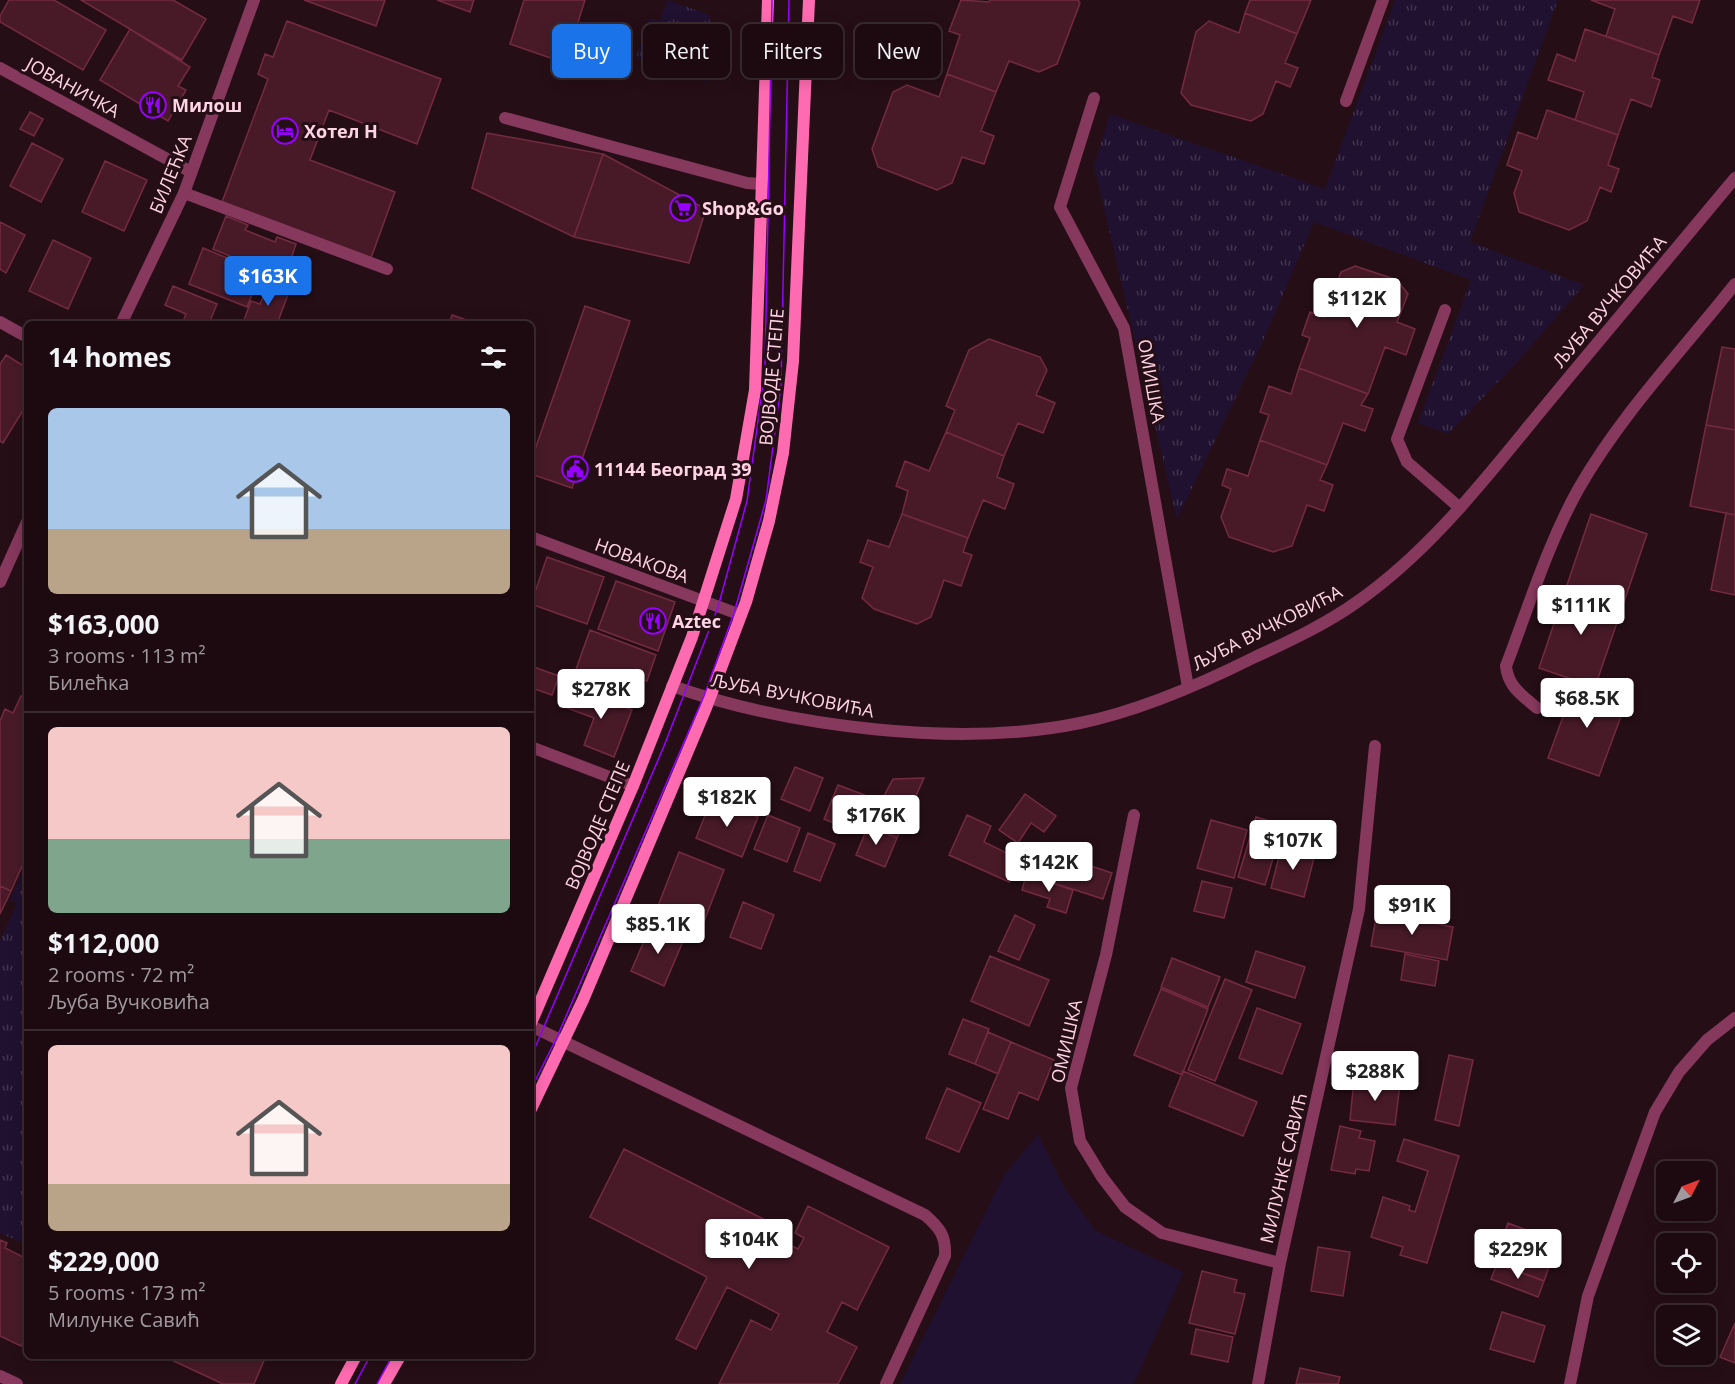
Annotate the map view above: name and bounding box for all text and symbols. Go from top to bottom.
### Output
chip: Buy [552,24,631,78]
chip: Rent [643,24,730,78]
chip: Filters [742,24,843,78]
chip: New [855,24,941,78]
street label: ЈОВАНИЧКА [20,50,125,123]
restaurant icon: Милош [138,90,168,120]
place label: Милош [172,93,242,117]
hotel icon: Хотел Н [270,116,300,146]
place label: Хотел Н [304,119,378,143]
street label: БИЛЕЋКА [143,131,197,217]
supermarket icon: Shop&Go [668,193,698,223]
place label: Shop&Go [702,196,784,220]
street label: ЉУБА ВУЧКОВИЋА [1547,230,1672,372]
pin: $163K [226,256,310,307]
text: $163K [238,262,298,289]
pin: $112K [1315,278,1399,329]
text: $112K [1327,284,1387,311]
street label: ВОЈВОДЕ СТЕПЕ [753,307,789,447]
street label: ОМИШКА [1133,337,1171,425]
text: 14 homes [48,339,172,375]
icon: filters [477,341,510,374]
icon: home [225,447,333,555]
public building icon: 11144 Београд 39 [560,454,590,484]
place label: 11144 Београд 39 [594,457,751,481]
street label: НОВАКОВА [592,532,693,588]
street label: ЉУБА ВУЧКОВИЋА [1188,579,1347,675]
pin: $111K [1539,585,1623,636]
text: $111K [1551,591,1611,618]
text: $163,000 [48,606,159,642]
restaurant icon: Aztec [638,606,668,636]
place label: Aztec [672,609,721,633]
text: 3 rooms · 113 m² [48,642,206,669]
street label: ЉУБА ВУЧКОВИЋА [710,667,877,723]
text: Билећка [48,669,129,696]
pin: $278K [559,669,643,720]
text: $278K [571,675,631,702]
pin: $68.5K [1538,678,1636,729]
text: $68.5K [1555,684,1619,711]
street label: ВОЈВОДЕ СТЕПЕ [559,757,635,893]
icon: home [225,766,333,874]
pin: $182K [685,777,769,828]
text: $182K [697,783,757,810]
pin: $176K [834,795,918,846]
text: $176K [846,801,906,828]
pin: $107K [1251,820,1335,871]
text: $107K [1263,826,1323,853]
pin: $142K [1007,842,1091,893]
text: $142K [1019,848,1079,875]
pin: $91K [1376,885,1448,936]
text: $91K [1388,891,1436,918]
pin: $85.1K [609,904,707,955]
text: $85.1K [626,910,690,937]
text: $112,000 [48,925,159,961]
text: 2 rooms · 72 m² [48,961,194,988]
text: Љуба Вучковића [48,988,210,1015]
street label: ОМИШКА [1045,996,1087,1085]
pin: $288K [1333,1051,1417,1102]
text: $288K [1345,1057,1405,1084]
icon: home [225,1084,333,1192]
street label: МИЛУНКЕ САВИЋ [1254,1090,1312,1246]
north arrow [1656,1161,1716,1221]
map controls [1656,1161,1716,1365]
pin: $104K [707,1219,791,1270]
text: $104K [719,1225,779,1252]
pin: $229K [1476,1229,1560,1280]
button: locate [1656,1233,1716,1293]
text: $229K [1488,1235,1548,1262]
text: $229,000 [48,1243,159,1279]
text: 5 rooms · 173 m² [48,1279,206,1306]
button: layers [1656,1305,1716,1365]
text: Милунке Савић [48,1306,200,1333]

